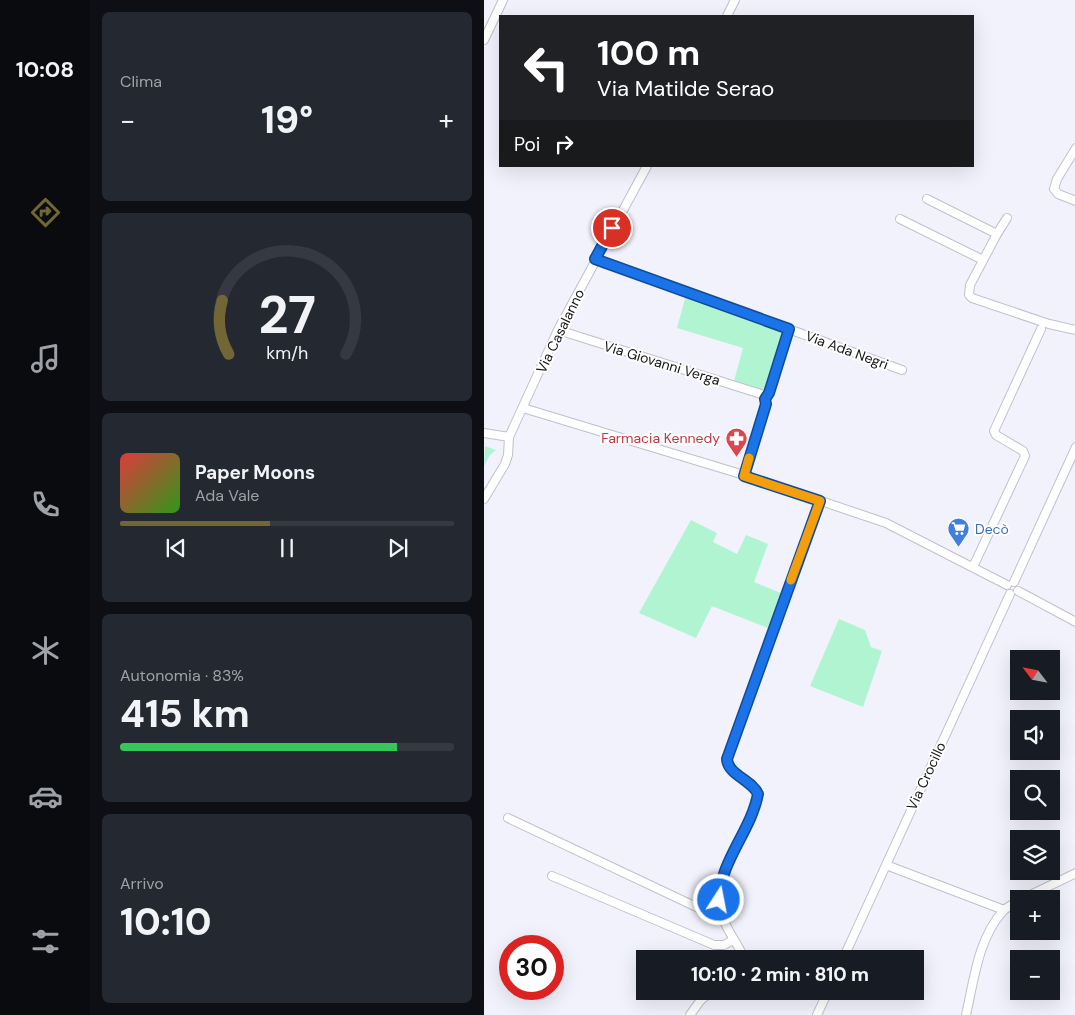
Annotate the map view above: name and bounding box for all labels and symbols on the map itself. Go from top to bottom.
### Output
pin [591,207,633,249]
street label: Via Casalanno [532,286,588,376]
street label: Via Ada Negri [803,327,891,373]
street label: Via Giovanni Verga [602,337,722,389]
pharmacy icon: Farmacia Kennedy [724,426,748,457]
place label: Farmacia Kennedy [601,429,720,447]
supermarket icon: Decò [947,517,971,548]
place label: Decò [975,520,1009,538]
north arrow [1010,650,1060,700]
street label: Via Crocillo [902,739,950,813]
position arrow [692,873,744,925]
speed limit sign: 30 [499,935,564,1000]

